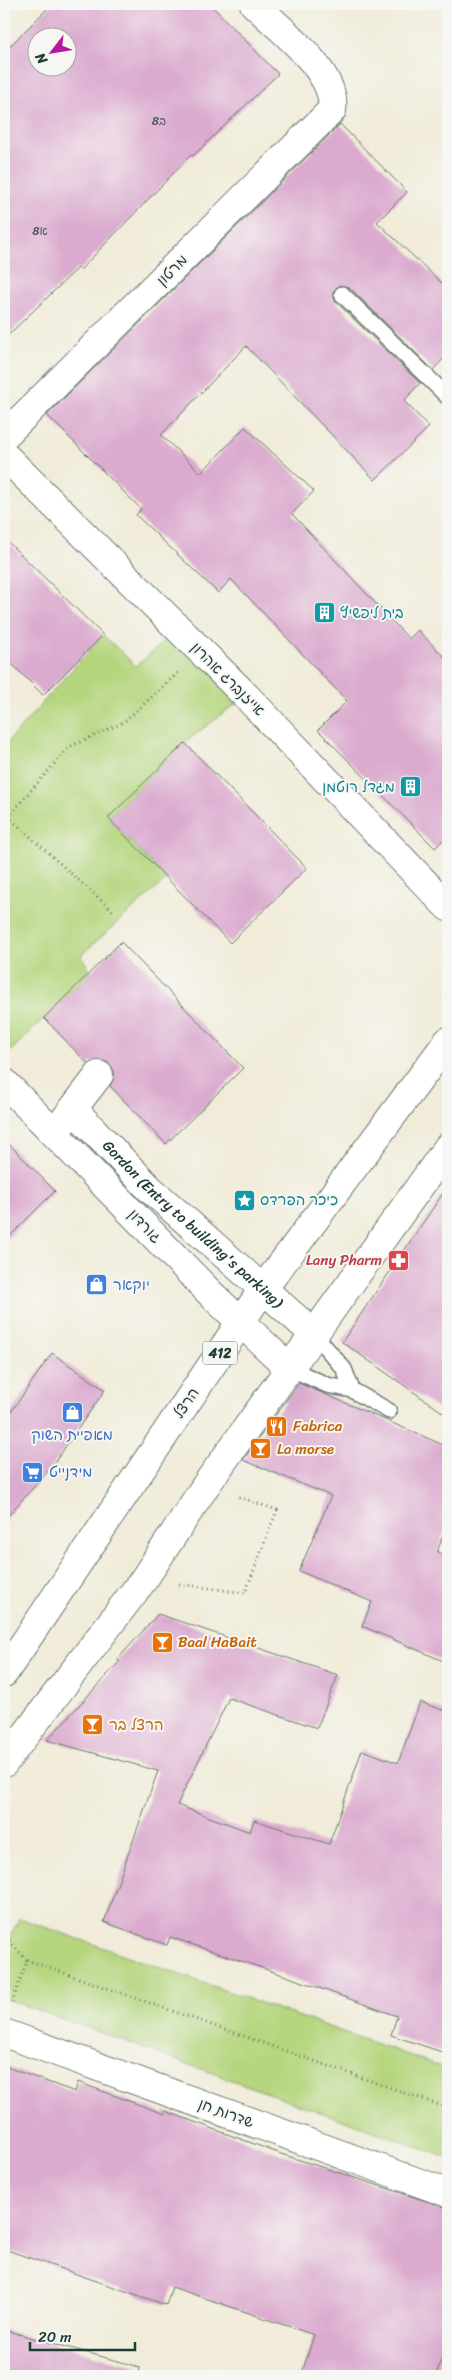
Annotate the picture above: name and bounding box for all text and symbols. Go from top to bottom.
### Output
north arrow [28,28,78,78]
text: N [28,48,55,70]
house number: 8ב [152,110,166,132]
house number: 8א [32,220,48,242]
street label: מרטון [150,248,194,292]
place label: בית ליפשיץ [340,600,404,626]
building icon: בית ליפשיץ [312,601,336,625]
street label: אייזנברג אהרון [185,636,272,723]
place label: מגדל רוטמן [322,774,395,800]
building icon: מגדל רוטמן [399,775,423,799]
street label: Gordon (Entry to building's parking) [96,1134,290,1315]
place label: כיכר הפרדס [260,1187,338,1213]
place icon: כיכר הפרדס [232,1188,256,1212]
street label: גורדון [122,1203,168,1249]
place label: Lany Pharm [306,1247,382,1273]
pharmacy icon: Lany Pharm [386,1248,410,1272]
place label: יוקאר [113,1272,150,1298]
shop icon: יוקאר [85,1273,109,1297]
road number: 412 [202,1342,238,1365]
street label: הרצל [166,1382,206,1424]
shop icon: מאפיית השוק [60,1400,84,1424]
place label: Fabrica [293,1413,343,1439]
restaurant icon: Fabrica [265,1414,289,1438]
place label: מאפיית השוק [31,1422,113,1448]
place label: La morse [277,1436,334,1462]
bar icon: La morse [249,1437,273,1461]
place label: מידנייט [49,1459,92,1485]
supermarket icon: מידנייט [21,1460,45,1484]
place label: Baal HaBait [178,1629,257,1655]
bar icon: Baal HaBait [150,1630,174,1654]
place label: הרצל בר [109,1712,164,1738]
bar icon: הרצל בר [81,1713,105,1737]
street label: שדרות חן [194,2091,258,2135]
scale bar [30,2320,135,2352]
text: 20 m [38,2324,72,2350]

